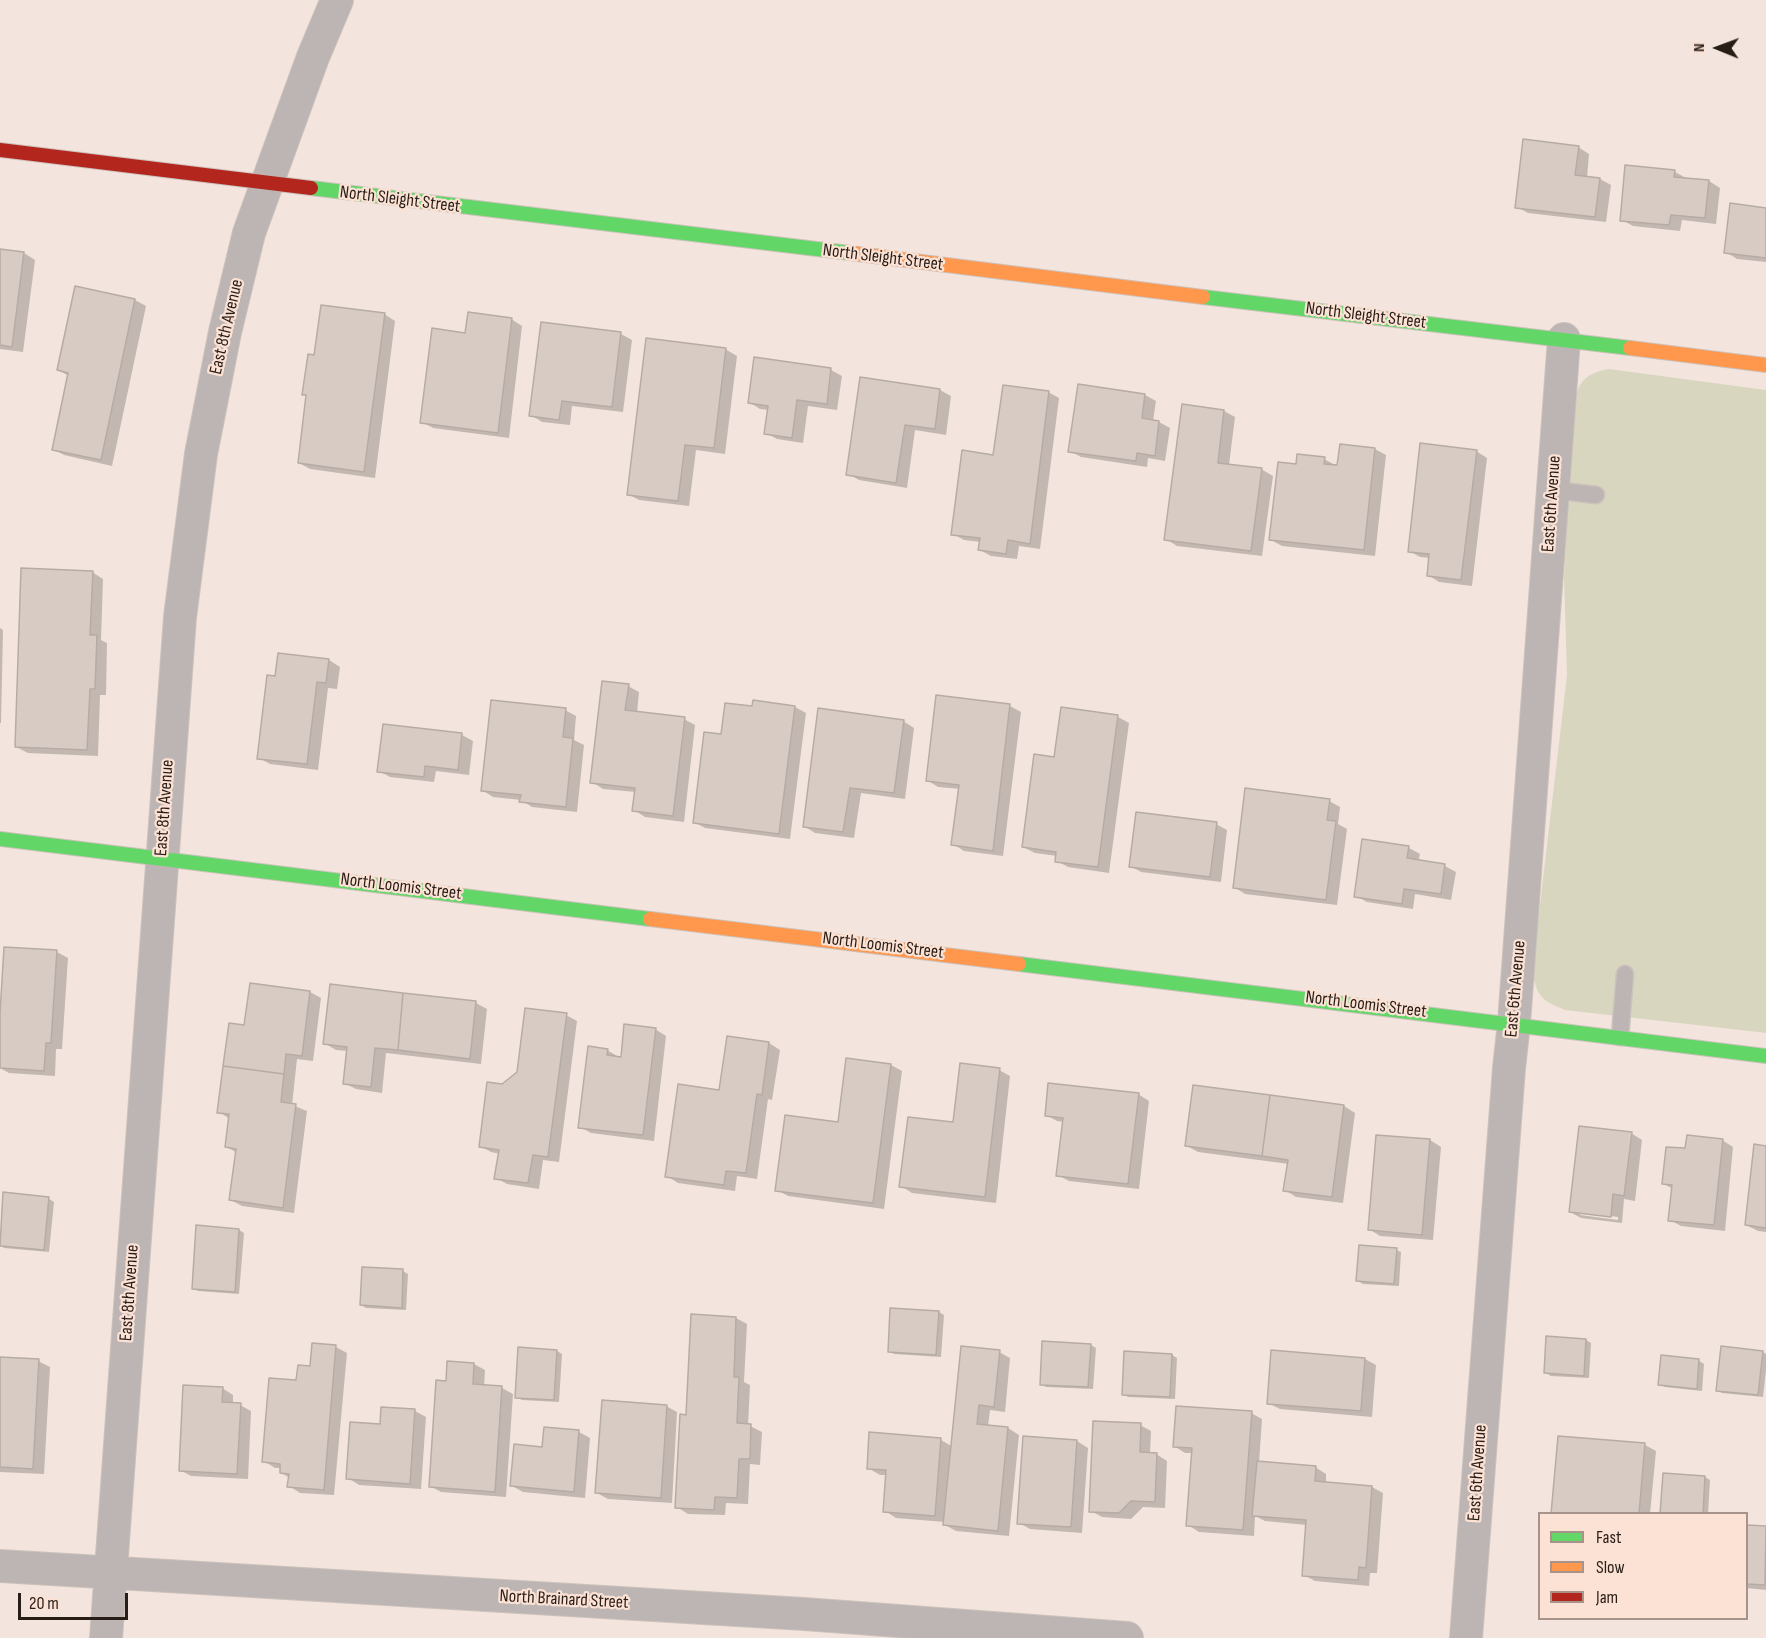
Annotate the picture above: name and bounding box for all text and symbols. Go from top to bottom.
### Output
north arrow [1688,18,1748,78]
text: N [1690,43,1709,52]
street label: North Sleight Street [339,182,461,218]
street label: North Sleight Street [822,240,944,276]
street label: East 8th Avenue [206,277,248,377]
street label: North Sleight Street [1305,298,1427,334]
street label: East 6th Avenue [1538,455,1566,553]
street label: East 8th Avenue [151,759,179,857]
street label: North Loomis Street [339,869,463,905]
street label: North Loomis Street [821,928,945,964]
street label: East 6th Avenue [1501,940,1531,1038]
street label: North Loomis Street [1304,987,1428,1023]
street label: East 8th Avenue [116,1244,144,1342]
street label: East 6th Avenue [1464,1424,1492,1522]
legend [1538,1512,1748,1620]
text: Fast [1596,1527,1621,1548]
text: Slow [1596,1557,1625,1578]
scale bar [21,1581,130,1619]
street label: North Brainard Street [499,1586,629,1614]
text: Jam [1596,1587,1618,1608]
text: 20 m [29,1593,59,1614]

